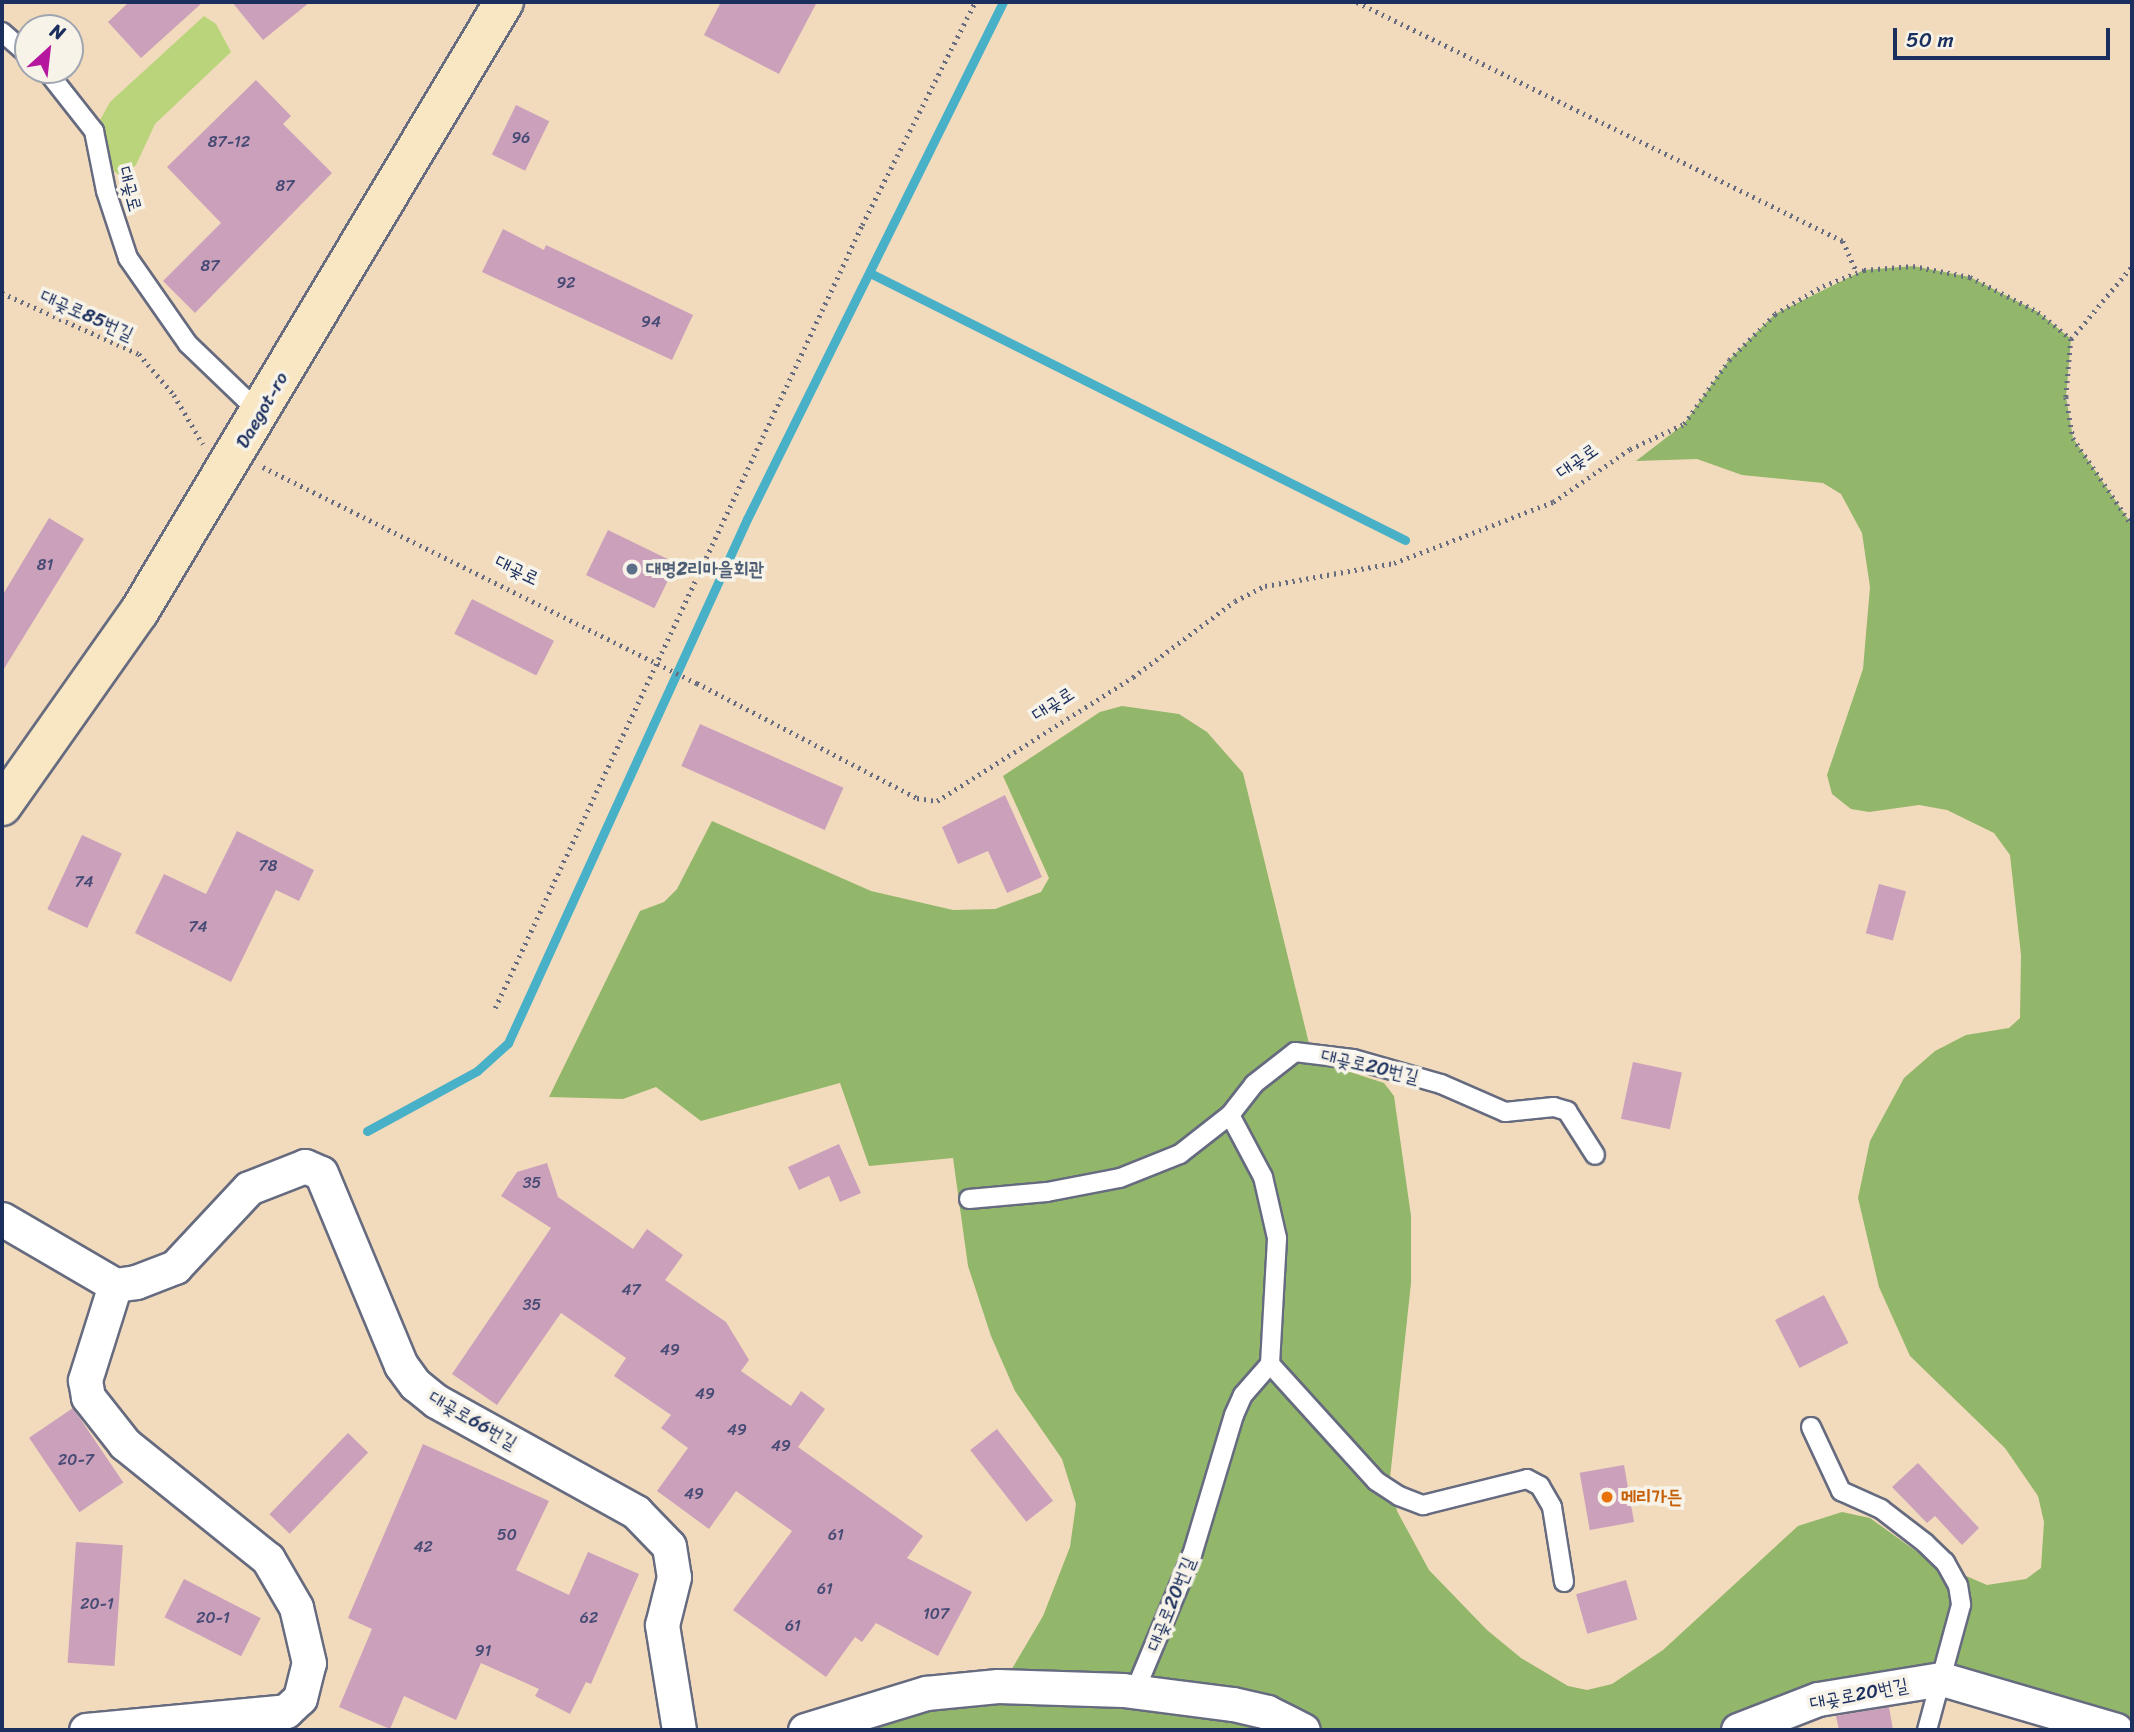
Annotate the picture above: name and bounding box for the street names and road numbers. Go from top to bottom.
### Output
street label: 대곶로 [113,164,147,214]
street label: 대곶로85번길 [37,284,137,346]
street label: Daegot-ro [231,368,293,452]
street label: 대곶로 [1552,439,1602,483]
street label: 대곶로 [491,550,543,590]
street label: 대곶로 [1028,682,1078,726]
street label: 대곶로20번길 [1319,1044,1421,1088]
street label: 대곶로66번길 [425,1386,521,1454]
street label: 대곶로20번길 [1142,1554,1200,1654]
street label: 대곶로20번길 [1808,1673,1910,1715]

